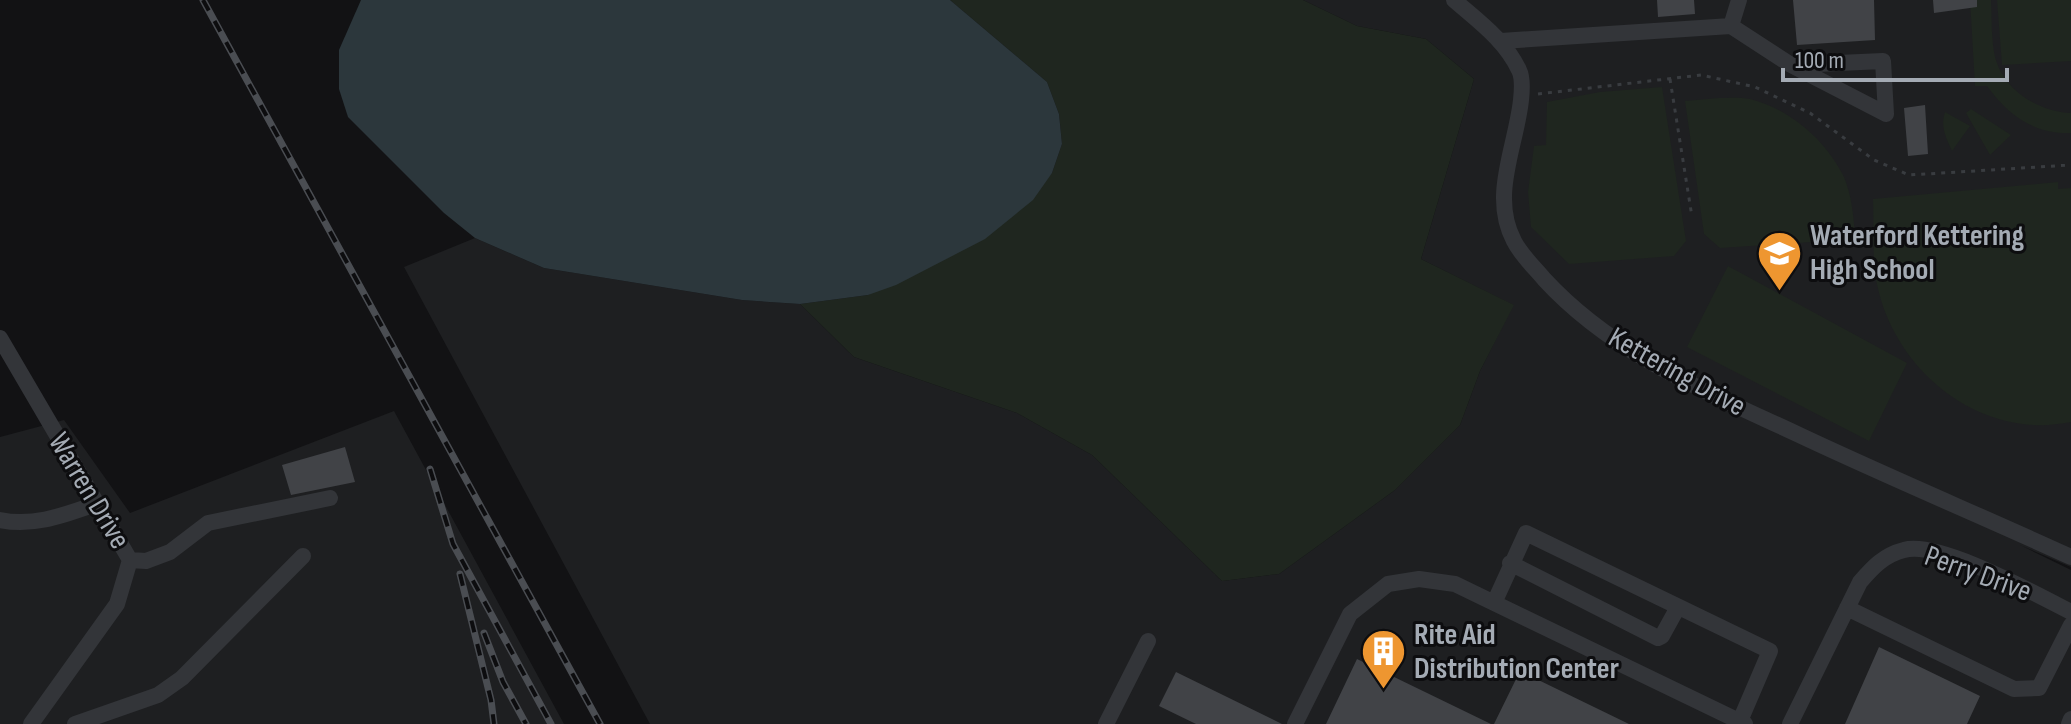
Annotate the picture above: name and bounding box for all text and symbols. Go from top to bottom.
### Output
scale bar [1783,32,2007,82]
text: 100 m [1795,46,1844,75]
place label: Waterford Kettering High School [1810,218,2024,288]
school or university icon: Waterford Kettering High School [1755,229,1803,292]
street label: Kettering Drive [1602,320,1752,424]
street label: Warren Drive [40,426,138,556]
street label: Perry Drive [1920,538,2036,610]
place label: Rite Aid Distribution Center [1414,617,1619,687]
building icon: Rite Aid Distribution Center [1359,628,1407,691]

